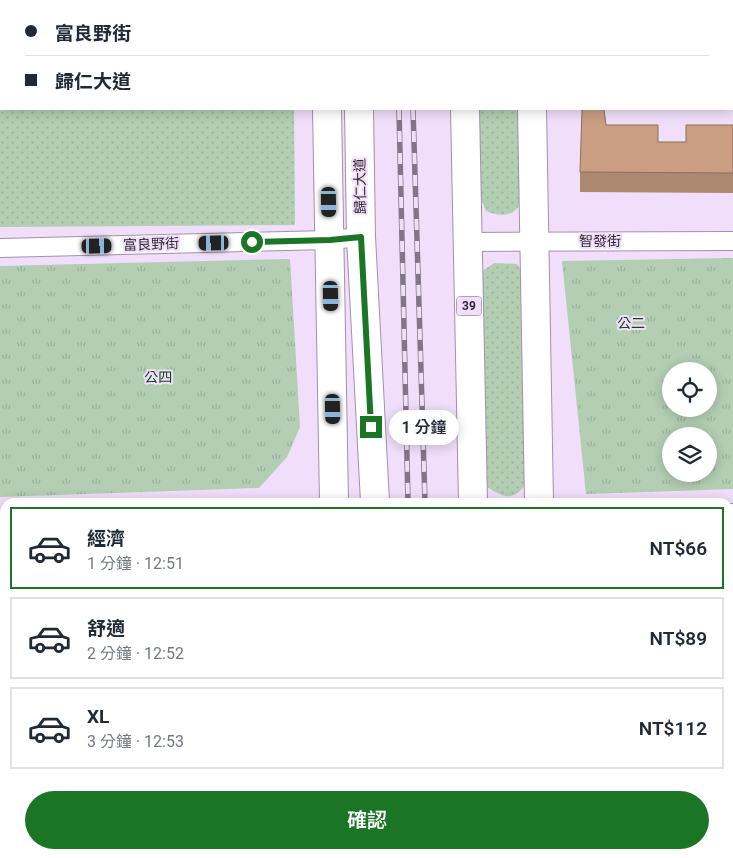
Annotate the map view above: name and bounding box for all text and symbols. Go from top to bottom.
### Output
text: 富良野街 [55,22,131,45]
text: 歸仁大道 [55,70,131,93]
street label: 歸仁大道 [352,158,368,214]
car [321,187,336,217]
route start [241,231,263,253]
street label: 智發街 [579,233,621,249]
street label: 富良野街 [123,235,179,253]
car [198,235,229,251]
car [81,238,112,254]
car [323,281,338,311]
road number: 39 [456,296,482,316]
park label: 公二 [617,315,645,331]
map controls [662,362,717,482]
button: locate [662,362,717,417]
park label: 公四 [144,369,172,385]
car [325,394,340,424]
callout: 1 分鐘 [388,410,458,444]
route end [360,416,382,438]
text: 1 分鐘 [401,418,447,437]
button: layers [662,427,717,482]
icon: car [27,526,72,571]
text: 經濟 [87,527,125,550]
text: NT$66 [650,537,707,560]
text: 1 分鐘 · 12:51 [87,554,184,573]
icon: car [27,616,72,661]
text: 舒適 [87,617,125,640]
text: NT$89 [650,627,707,650]
text: 2 分鐘 · 12:52 [87,644,184,663]
text: XL [87,705,109,728]
icon: car [27,706,72,751]
text: NT$112 [639,717,707,740]
text: 3 分鐘 · 12:53 [87,732,184,751]
button: 確認 [25,791,709,849]

